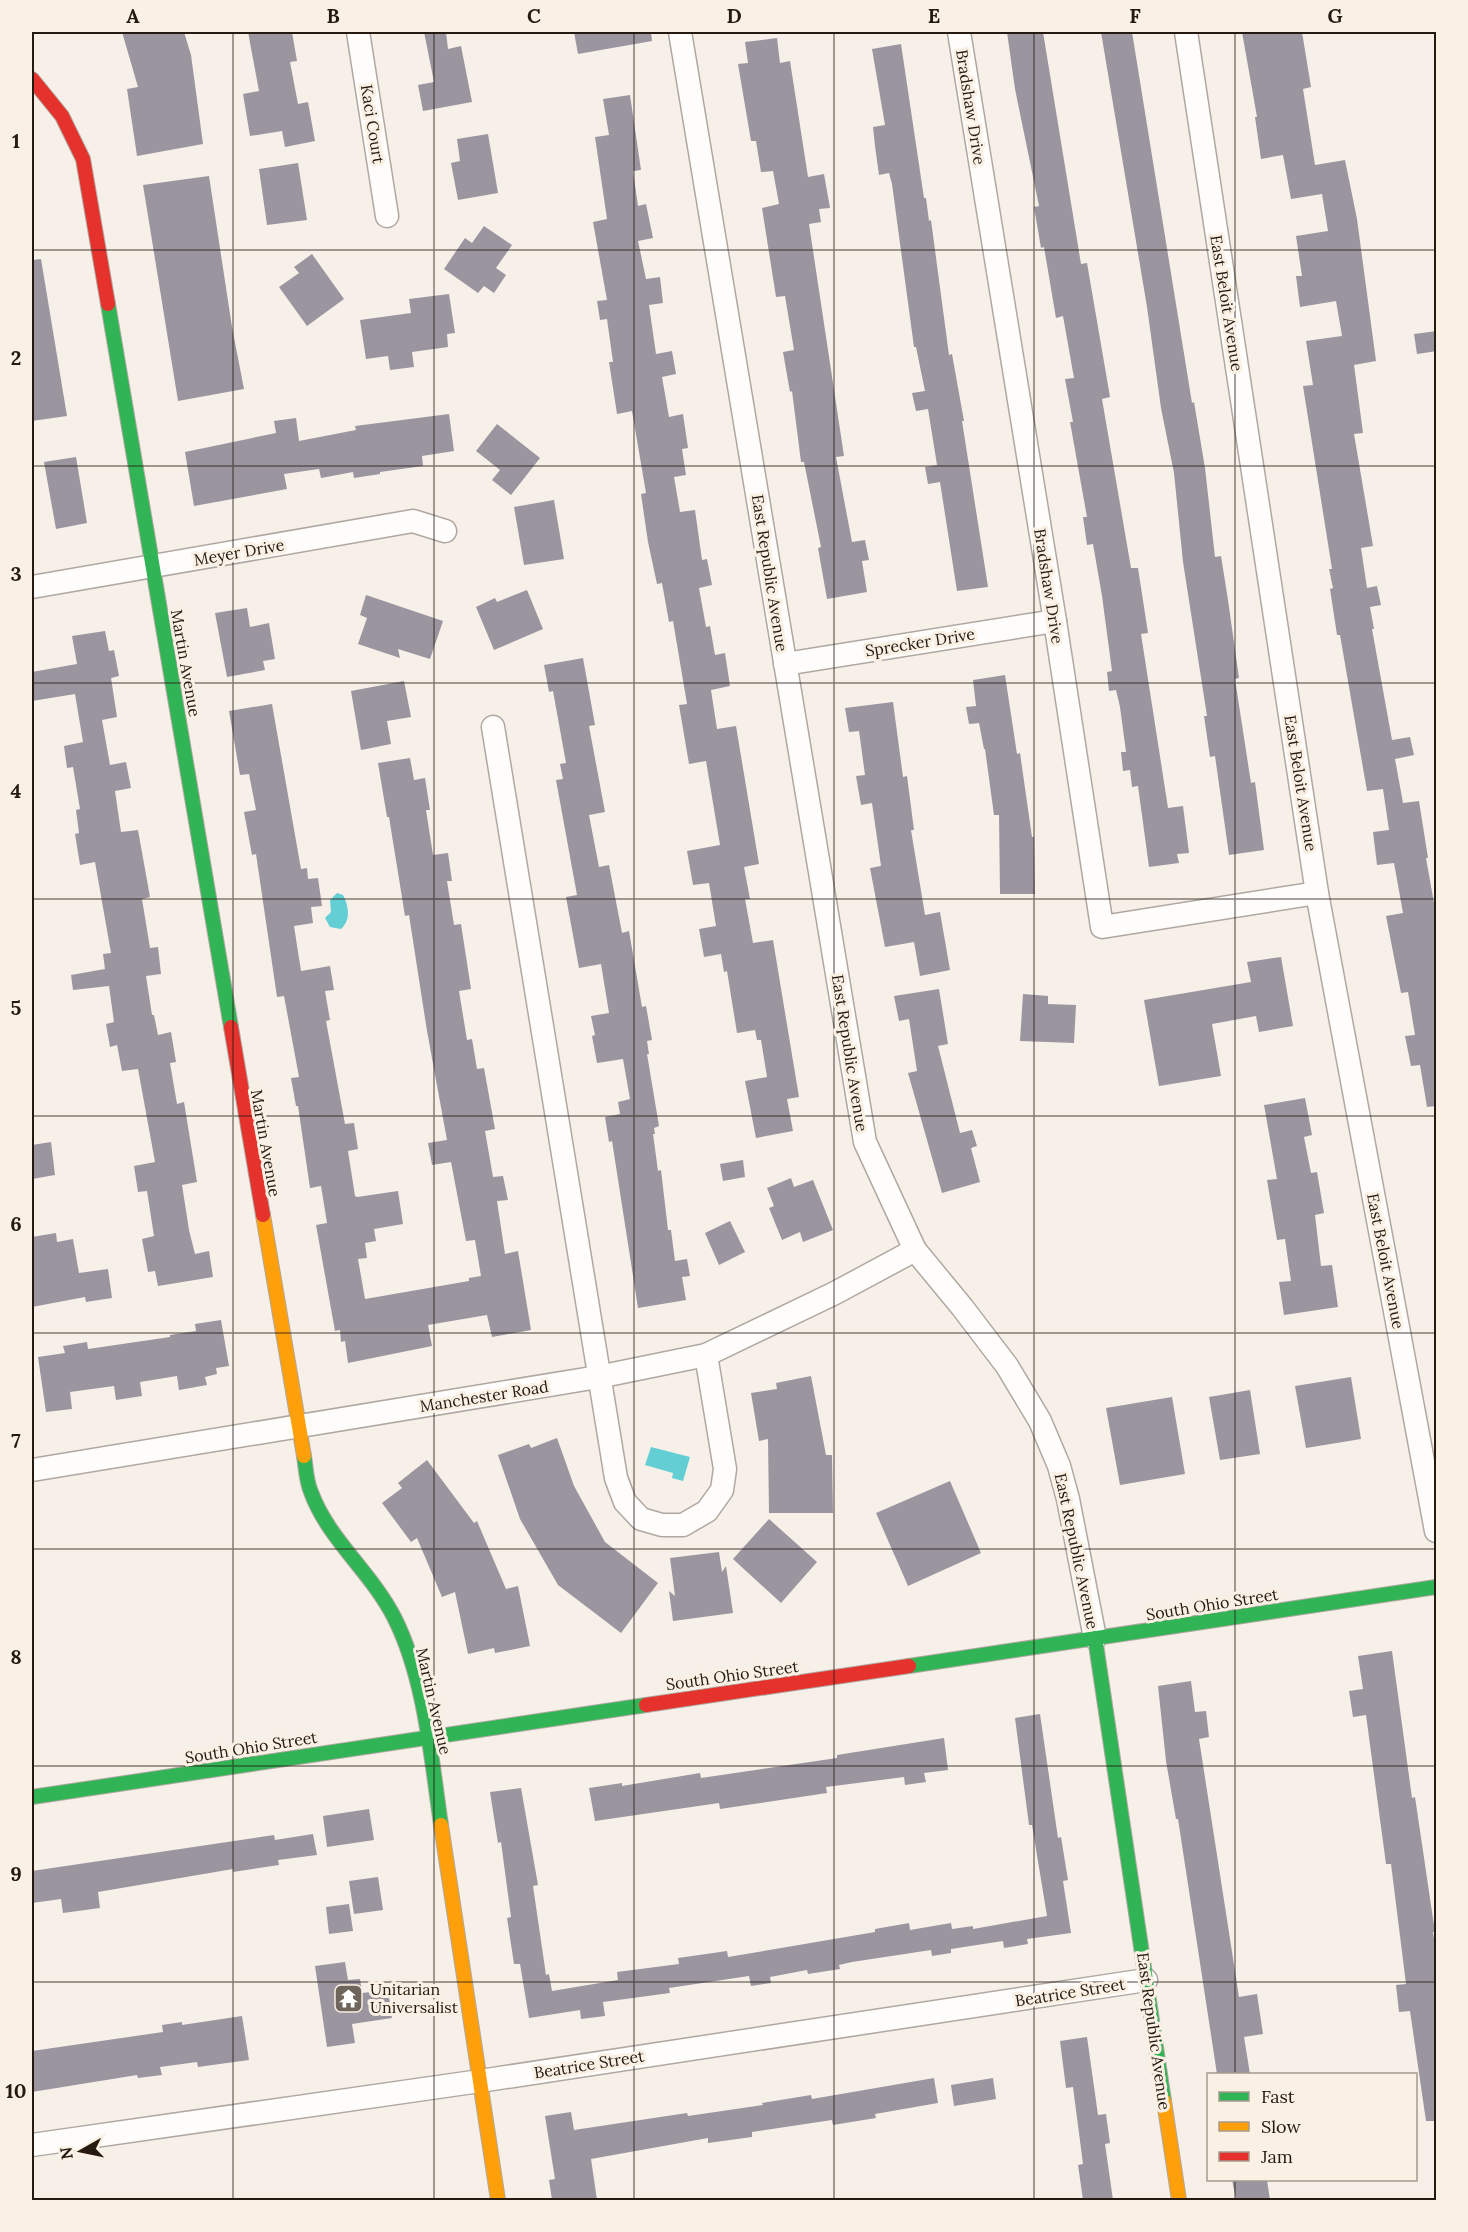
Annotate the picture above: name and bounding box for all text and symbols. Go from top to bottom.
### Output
text: A [126,3,140,28]
text: B [326,3,340,28]
text: C [527,3,541,28]
text: D [726,3,742,28]
text: E [928,3,940,28]
text: F [1129,3,1141,28]
text: G [1327,3,1343,28]
street label: Bradshaw Drive [952,48,990,166]
street label: Kaci Court [357,83,389,166]
text: 1 [12,128,20,153]
street label: East Beloit Avenue [1206,233,1248,373]
text: 2 [11,345,21,370]
street label: East Republic Avenue [748,493,792,653]
street label: Bradshaw Drive [1030,527,1068,645]
street label: Meyer Drive [192,534,286,570]
text: 3 [10,561,22,586]
street label: Martin Avenue [167,608,205,719]
street label: Sprecker Drive [864,623,977,661]
street label: East Beloit Avenue [1280,713,1322,853]
text: 4 [11,778,22,803]
street label: East Republic Avenue [828,973,872,1133]
text: 5 [11,995,22,1020]
street label: Martin Avenue [247,1088,285,1199]
street label: East Beloit Avenue [1363,1191,1409,1331]
text: 6 [10,1211,22,1236]
street label: Manchester Road [418,1376,550,1416]
text: 7 [11,1428,21,1453]
street label: East Republic Avenue [1051,1471,1103,1631]
street label: South Ohio Street [1144,1584,1280,1624]
text: 8 [10,1644,22,1669]
street label: Martin Avenue [412,1646,456,1757]
street label: South Ohio Street [664,1656,800,1694]
street label: South Ohio Street [183,1727,319,1767]
text: 9 [10,1861,22,1886]
street label: East Republic Avenue [1133,1951,1175,2111]
street label: Beatrice Street [1014,1973,1127,2011]
place label: Unitarian Universalist [370,1979,459,2017]
temple icon: Unitarian Universalist [333,1982,365,2014]
street label: Beatrice Street [533,2045,646,2083]
legend [1207,2073,1417,2181]
text: 10 [6,2078,26,2103]
text: Fast [1261,2085,1295,2108]
text: Slow [1261,2115,1301,2138]
north arrow [51,2121,111,2181]
text: Jam [1260,2145,1293,2168]
text: N [55,2146,77,2161]

